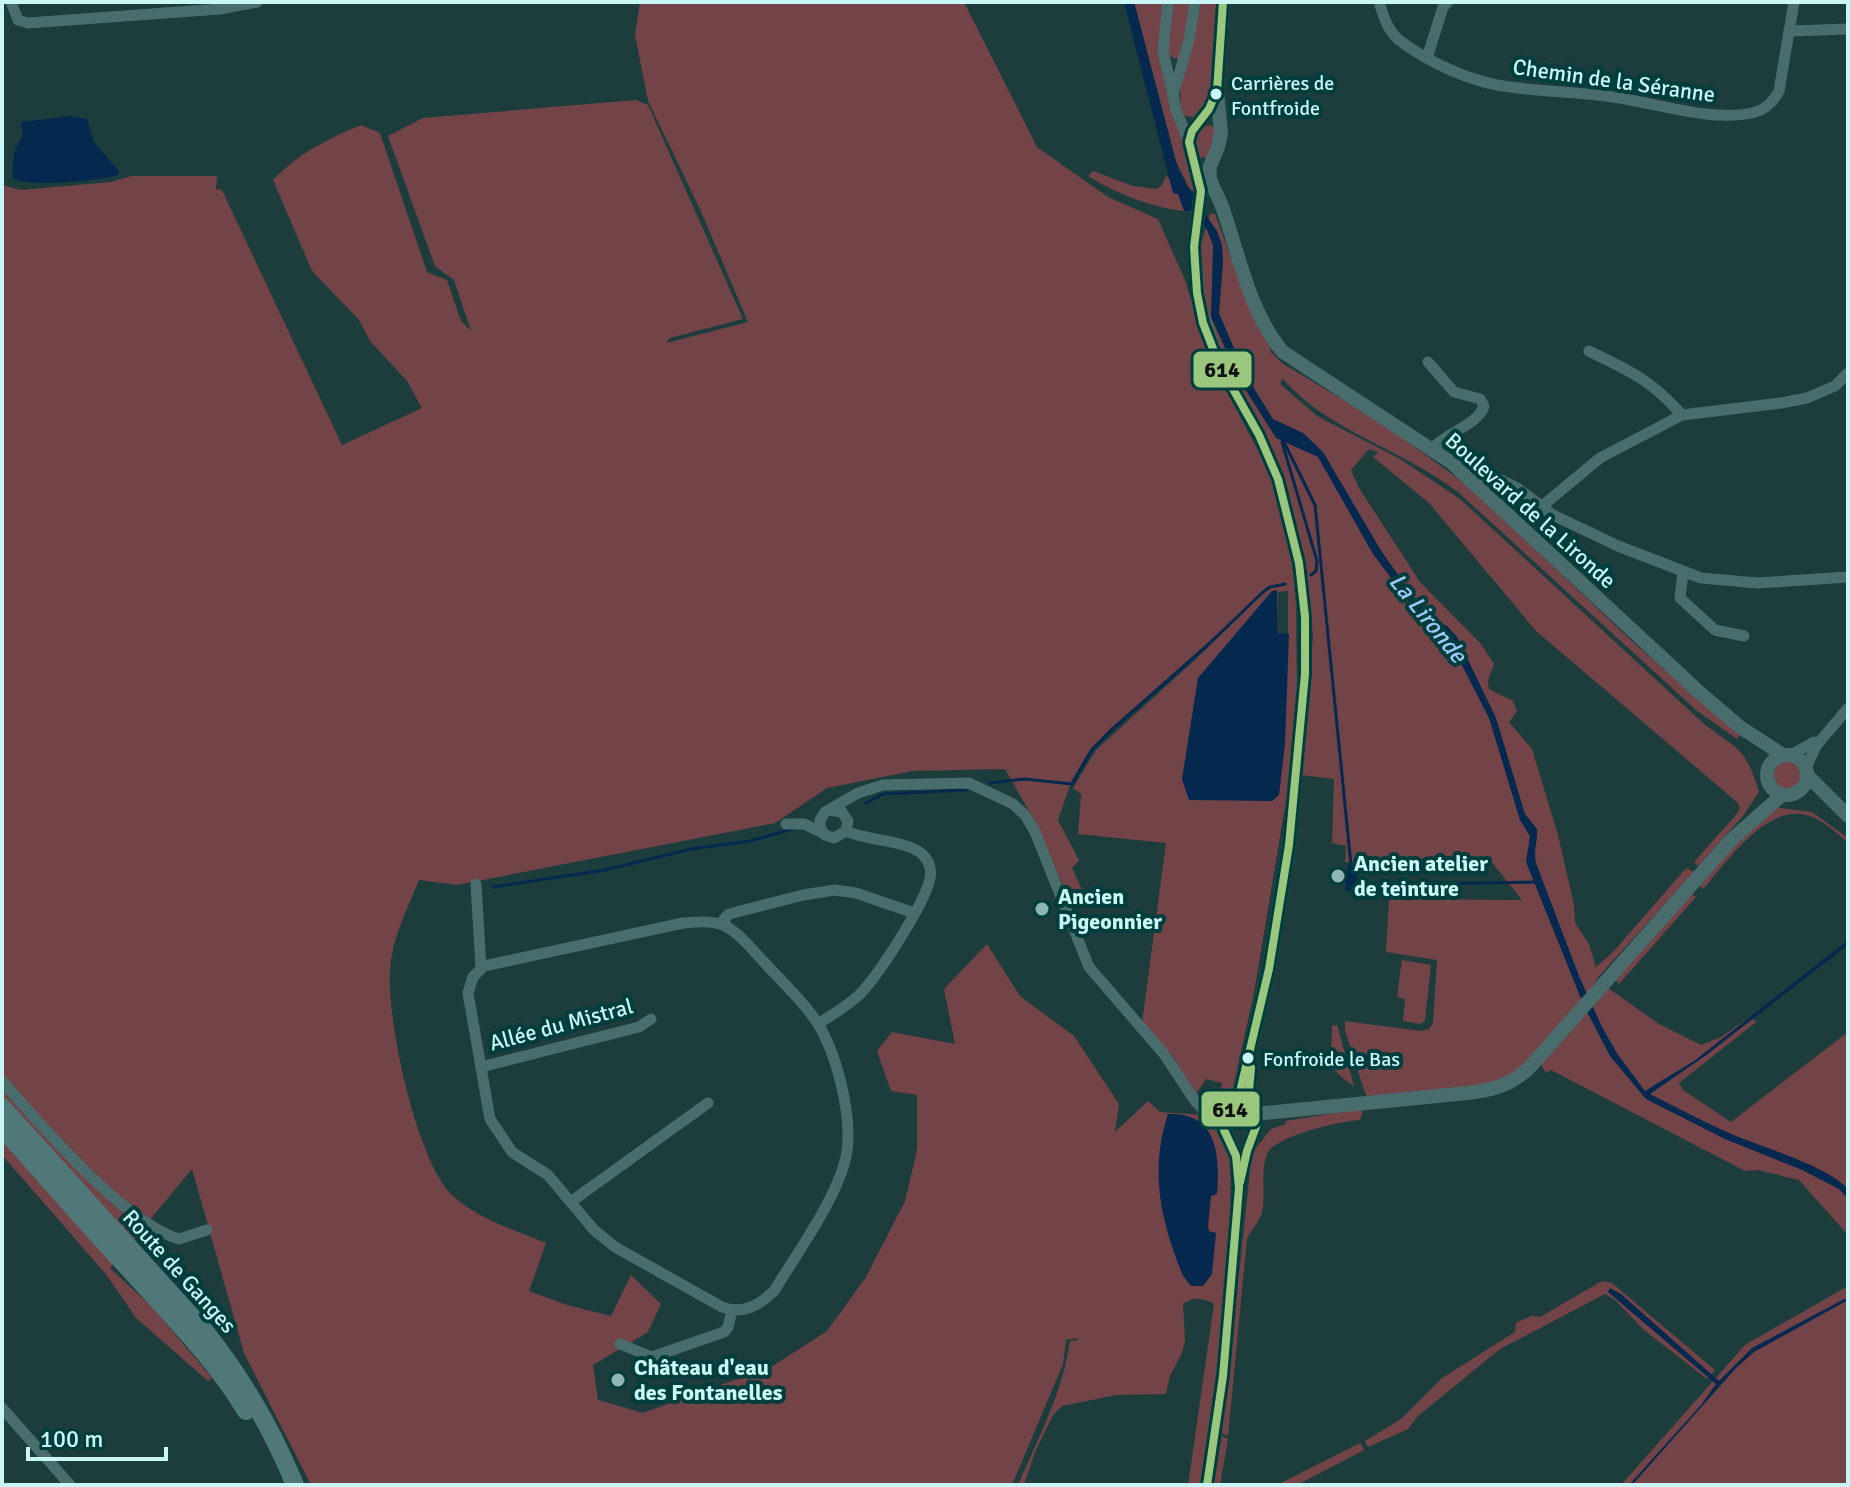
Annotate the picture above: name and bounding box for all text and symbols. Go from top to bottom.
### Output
street label: Chemin de la Séranne [1511,53,1717,108]
place label: Carrières de Fontfroide [1231,71,1334,121]
marker: Carrières de Fontfroide [1208,86,1224,102]
line badge: 614 [1192,350,1253,389]
text: 614 [1204,356,1240,383]
street label: Boulevard de la Lironde [1440,427,1621,594]
water label: La Lironde [1383,567,1474,670]
place label: Ancien atelier de teinture [1354,850,1488,902]
marker: Ancien atelier de teinture [1329,867,1347,885]
place label: Ancien Pigeonnier [1058,883,1162,935]
marker: Ancien Pigeonnier [1033,900,1051,918]
street label: Allée du Mistral [486,992,636,1057]
place label: Fonfroide le Bas [1263,1047,1400,1072]
marker: Fonfroide le Bas [1240,1050,1256,1066]
line badge: 614 [1200,1090,1261,1128]
text: 614 [1212,1096,1248,1123]
street label: Route de Ganges [117,1204,242,1339]
place label: Château d'eau des Fontanelles [634,1354,783,1406]
marker: Château d'eau des Fontanelles [609,1371,627,1389]
scale bar [28,1411,166,1461]
text: 100 m [40,1424,103,1454]

